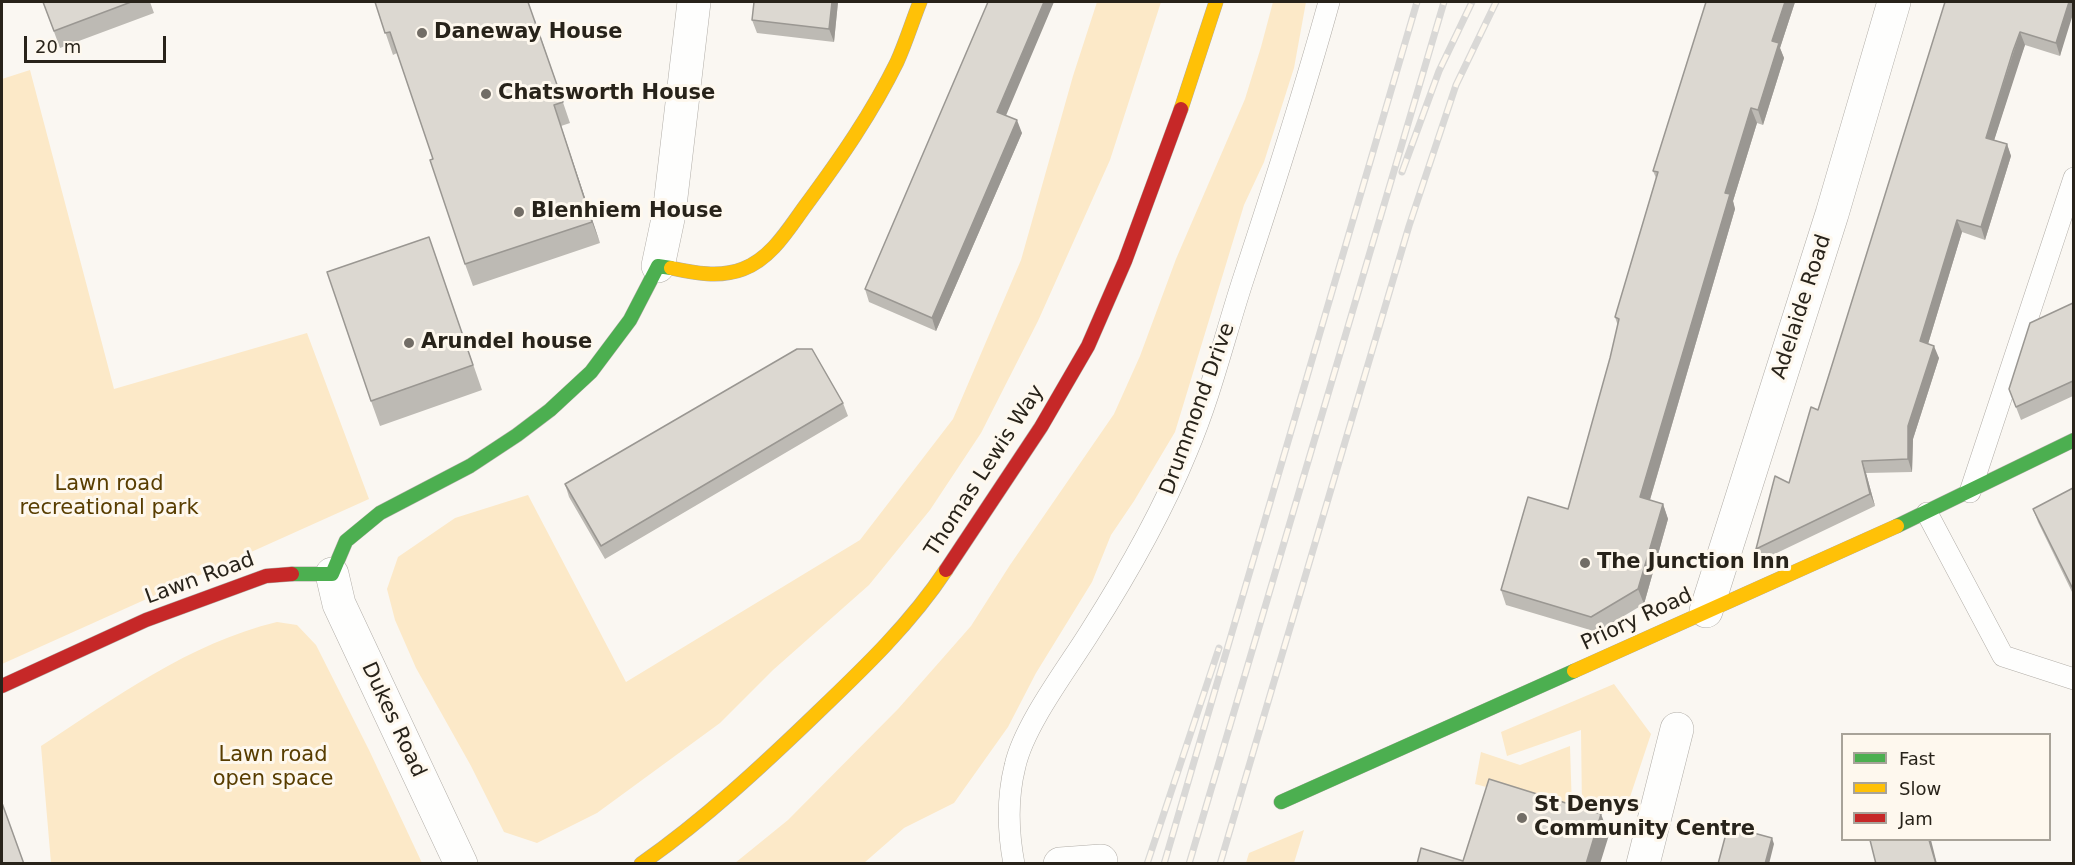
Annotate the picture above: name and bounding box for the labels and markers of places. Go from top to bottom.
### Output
place label: Daneway House [434,20,622,46]
marker: Daneway House [415,26,429,40]
place label: Chatsworth House [498,81,715,107]
marker: Chatsworth House [479,87,493,101]
place label: Blenhiem House [531,199,723,225]
marker: Blenhiem House [512,205,526,219]
place label: Arundel house [421,330,592,356]
marker: Arundel house [402,336,416,350]
place label: The Junction Inn [1597,550,1790,576]
marker: The Junction Inn [1578,556,1592,570]
place label: St Denys Community Centre [1534,793,1755,843]
marker: St Denys Community Centre [1515,811,1529,825]

